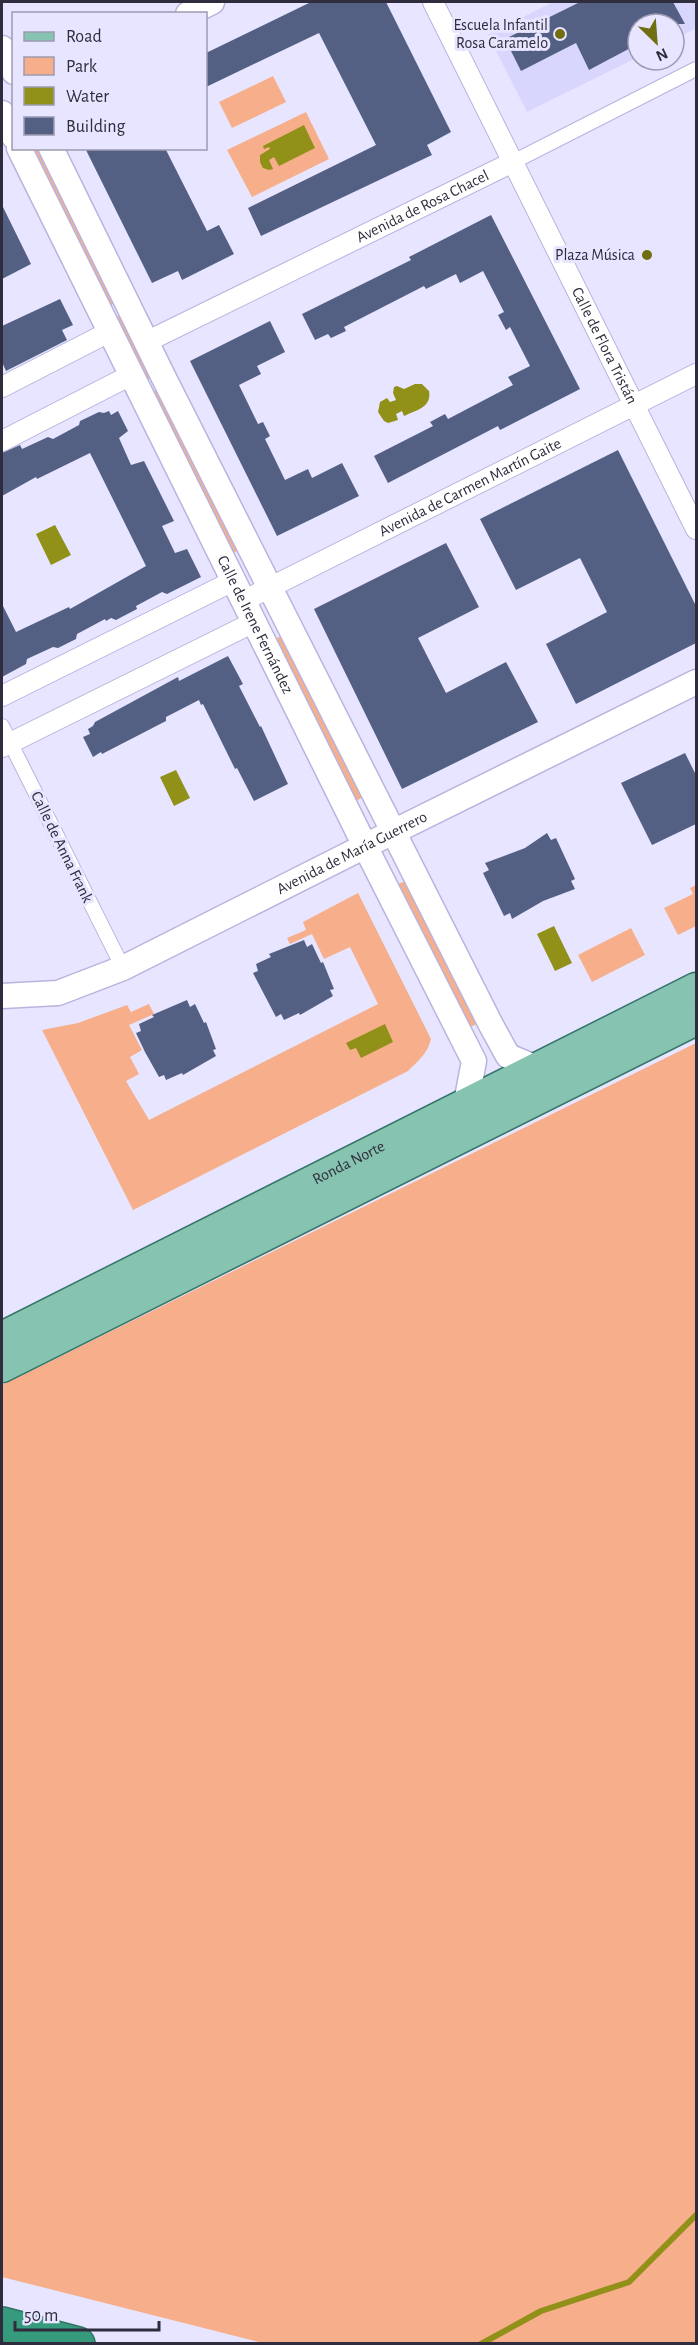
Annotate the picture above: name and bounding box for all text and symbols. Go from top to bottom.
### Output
legend [12,12,207,150]
north arrow [626,12,686,72]
place label: Escuela Infantil Rosa Caramelo [453,17,548,51]
marker: Escuela Infantil Rosa Caramelo [553,27,567,41]
text: Road [66,28,102,46]
text: N [653,45,670,64]
text: Park [66,58,98,76]
text: Water [66,88,109,106]
text: Building [66,118,126,136]
street label: Avenida de Rosa Chacel [354,167,491,246]
place label: Plaza Música [555,247,635,263]
marker: Plaza Música [640,248,654,262]
street label: Calle de Flora Tristán [569,285,640,406]
street label: Avenida de Carmen Martín Gaite [377,435,564,539]
street label: Calle de Irene Fernández [214,553,296,697]
street label: Calle de Anna Frank [28,789,96,906]
street label: Avenida de María Guerrero [274,808,430,897]
street label: Ronda Norte [310,1138,387,1187]
scale bar [15,2294,159,2332]
text: 50 m [24,2307,58,2325]

